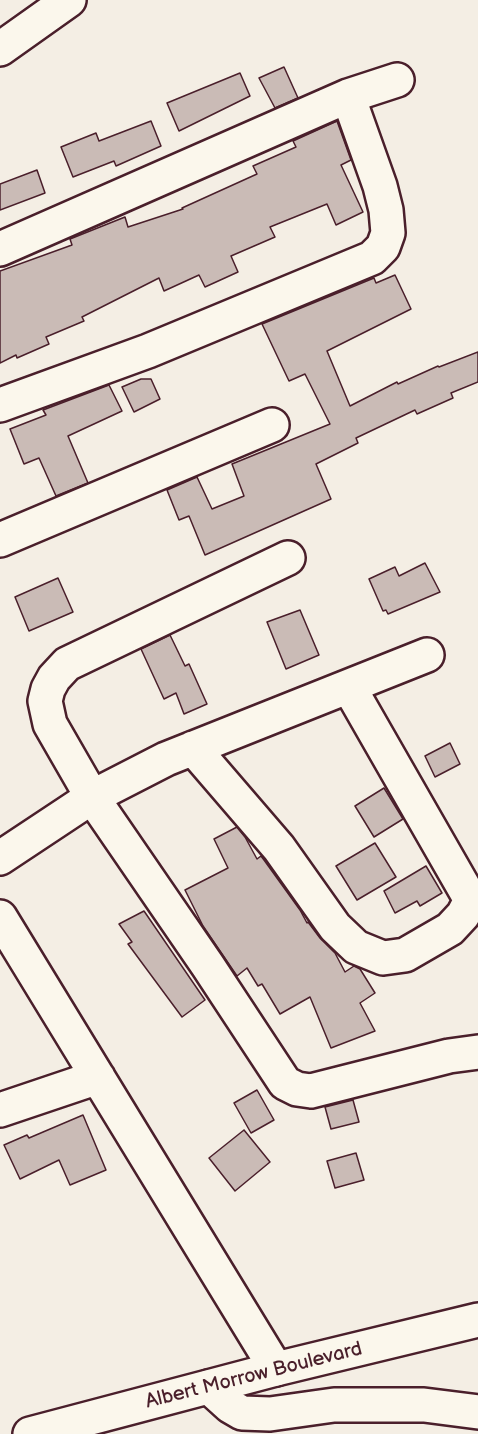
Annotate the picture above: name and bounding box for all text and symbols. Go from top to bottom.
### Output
street label: Albert Morrow Boulevard [143,1337,365,1415]

